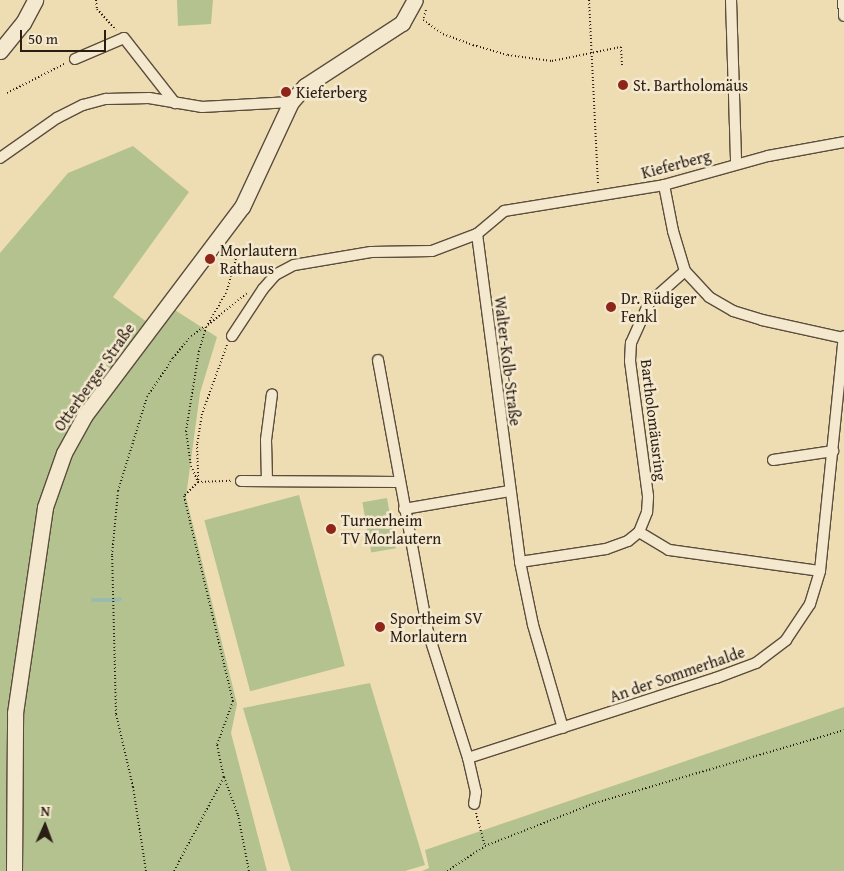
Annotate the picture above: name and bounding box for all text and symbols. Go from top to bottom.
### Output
scale bar [22,20,109,52]
text: 50 m [28,28,58,49]
place label: St. Bartholomäus [633,75,748,95]
marker: St. Bartholomäus [617,79,629,91]
place label: Kieferberg [296,82,367,102]
marker: Kieferberg [280,86,292,98]
street label: Kieferberg [639,146,713,182]
place label: Morlautern Rathaus [220,240,297,278]
marker: Morlautern Rathaus [204,253,216,265]
place label: Dr. Rüdiger Fenkl [621,288,697,326]
street label: Walter-Kolb-Straße [491,295,525,427]
marker: Dr. Rüdiger Fenkl [605,301,617,313]
street label: Otterberger Straße [50,319,138,435]
street label: Bartholomäusring [637,358,671,482]
place label: Turnerheim TV Morlautern [341,510,441,548]
marker: Turnerheim TV Morlautern [325,523,337,535]
place label: Sportheim SV Morlautern [390,608,483,646]
marker: Sportheim SV Morlautern [374,621,386,633]
street label: An der Sommerhalde [607,642,747,706]
north arrow [20,801,70,851]
text: N [40,801,51,821]

